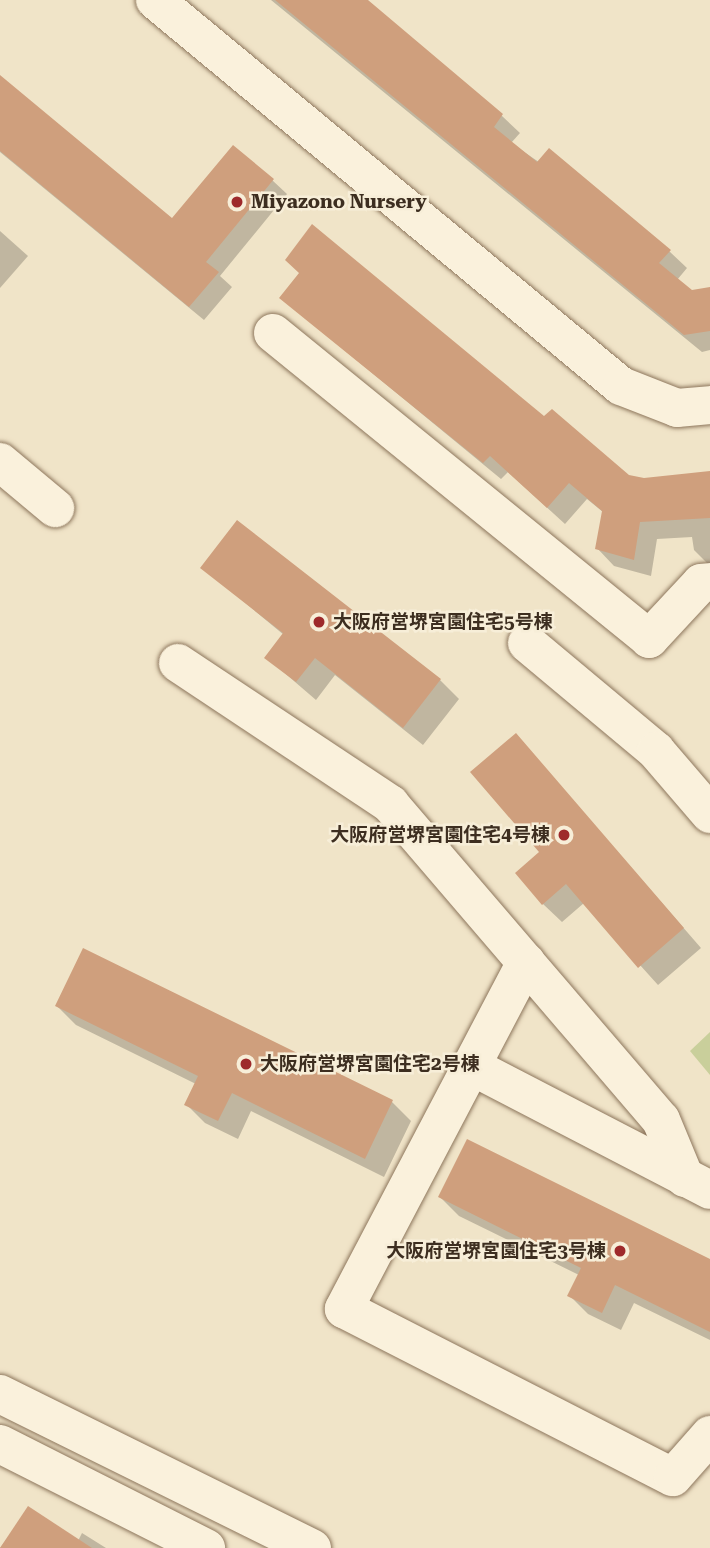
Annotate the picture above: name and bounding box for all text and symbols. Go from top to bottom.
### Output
place label: Miyazono Nursery [251,191,427,213]
marker: Miyazono Nursery [229,194,245,210]
place label: 大阪府営堺宮園住宅5号棟 [333,611,553,633]
marker: 大阪府営堺宮園住宅5号棟 [311,614,327,630]
place label: 大阪府営堺宮園住宅4号棟 [330,824,550,846]
marker: 大阪府営堺宮園住宅4号棟 [556,827,572,843]
place label: 大阪府営堺宮園住宅2号棟 [260,1053,480,1075]
marker: 大阪府営堺宮園住宅2号棟 [238,1056,254,1072]
place label: 大阪府営堺宮園住宅3号棟 [386,1240,606,1262]
marker: 大阪府営堺宮園住宅3号棟 [612,1243,628,1259]

